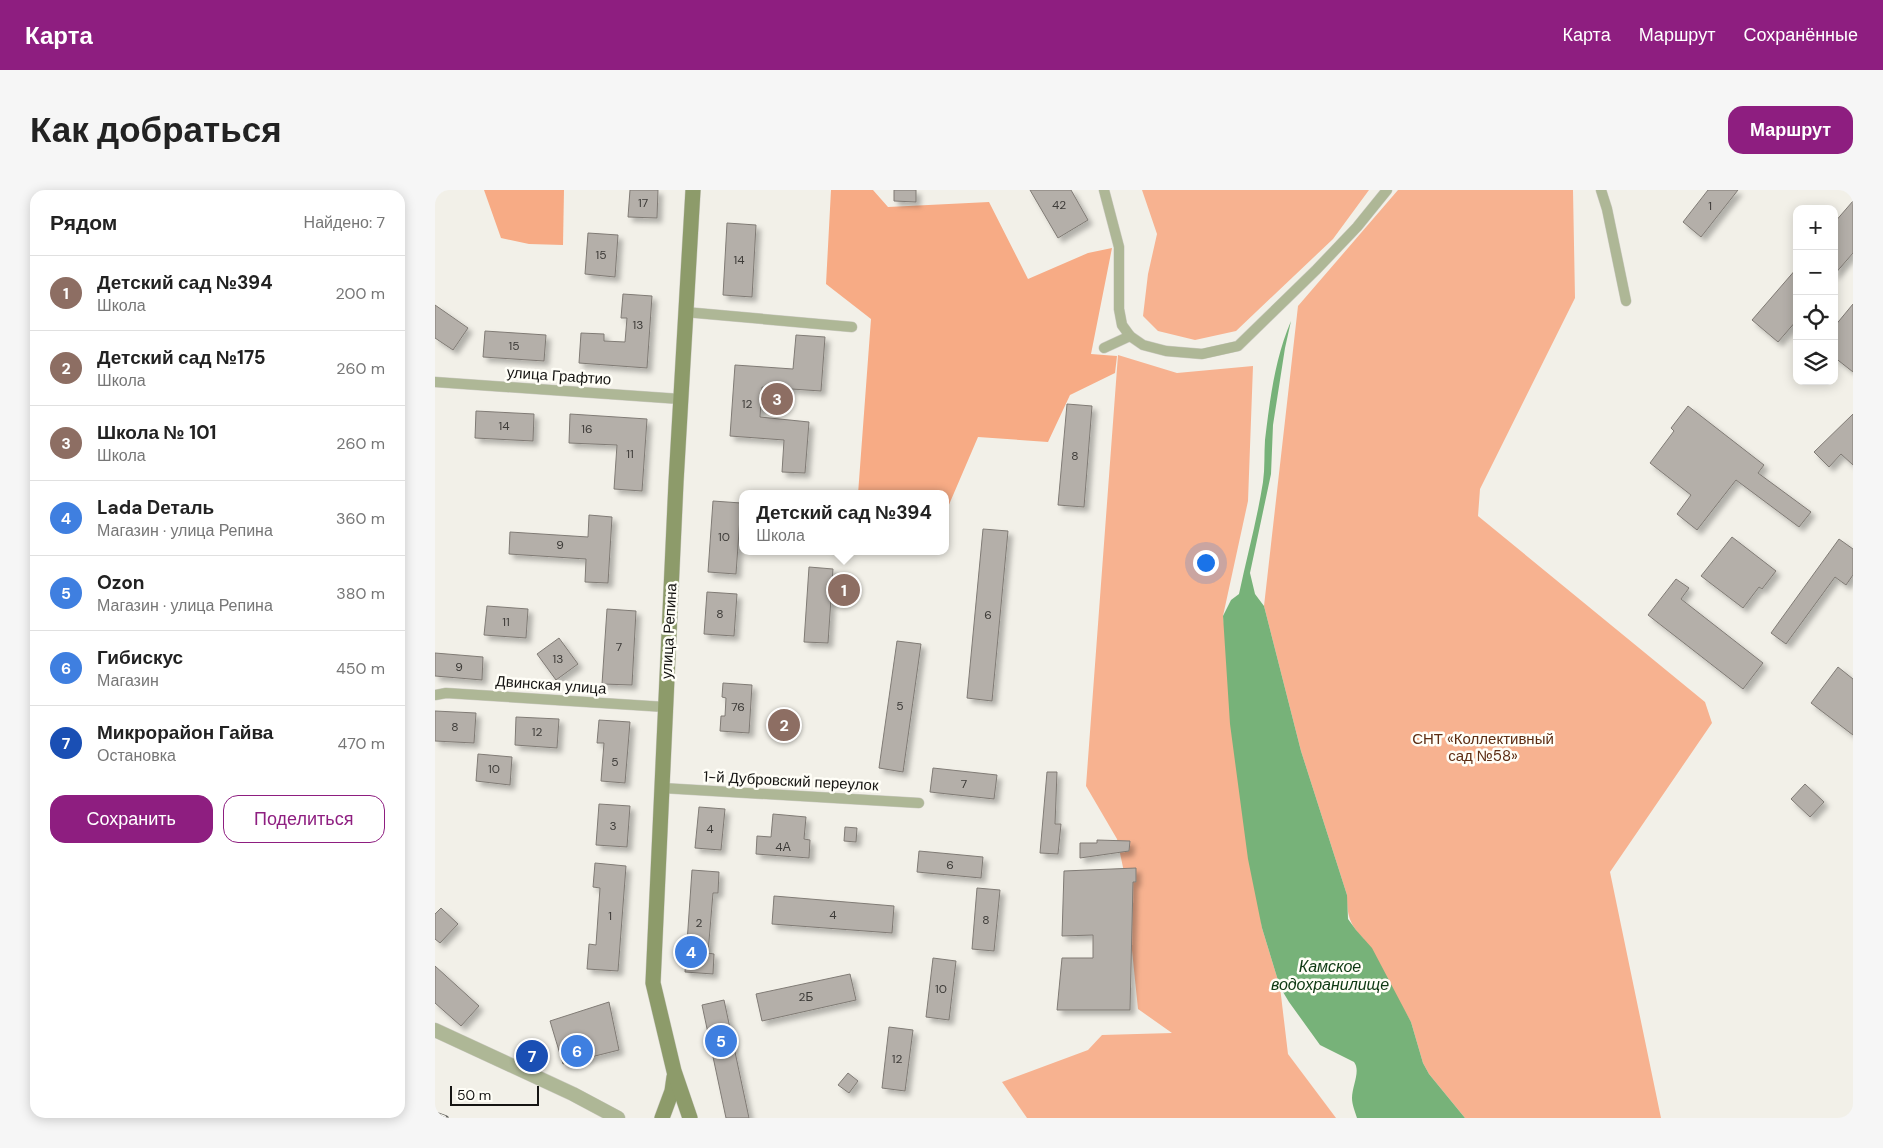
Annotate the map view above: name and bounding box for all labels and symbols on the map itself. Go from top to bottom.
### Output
house number: 17 [638,195,648,211]
house number: 42 [1052,197,1066,213]
house number: 1 [1708,198,1712,214]
house number: 15 [595,247,607,263]
house number: 14 [733,252,745,268]
house number: 13 [633,317,643,333]
house number: 15 [508,338,520,354]
street label: улица Графтио [506,362,612,390]
pin: 3 [761,380,793,418]
house number: 12 [742,396,752,412]
house number: 14 [498,418,510,434]
house number: 16 [581,421,593,437]
house number: 11 [626,446,634,462]
house number: 8 [1071,448,1079,464]
house number: 10 [718,529,730,545]
house number: 9 [556,537,564,553]
your location [1193,550,1219,576]
pin: 1 [828,571,860,609]
street label: улица Репина [657,582,682,679]
house number: 8 [716,606,724,622]
house number: 6 [984,607,992,623]
house number: 11 [502,614,510,630]
house number: 7 [616,639,622,655]
house number: 13 [553,651,563,667]
house number: 9 [455,659,463,675]
street label: Двинская улица [495,671,608,699]
house number: 5 [896,698,904,714]
house number: 76 [731,699,745,715]
pin: 2 [768,706,800,744]
house number: 8 [451,719,459,735]
house number: 12 [532,724,542,740]
park label: СНТ «Коллективный сад №58» [1412,729,1554,766]
house number: 5 [611,754,619,770]
house number: 10 [488,761,500,777]
street label: 1-й Дубровский переулок [703,766,879,796]
house number: 7 [961,776,967,792]
house number: 3 [609,818,617,834]
house number: 4 [706,821,714,837]
house number: 4А [775,839,791,855]
house number: 6 [946,857,954,873]
house number: 4 [829,907,837,923]
house number: 1 [608,908,612,924]
house number: 8 [982,912,990,928]
house number: 2 [696,915,703,931]
pin: 4 [675,933,707,971]
water label: Камское водохранилище [1271,956,1389,995]
house number: 10 [935,981,947,997]
house number: 2Б [799,989,814,1005]
pin: 5 [705,1022,737,1060]
pin: 6 [561,1032,593,1070]
pin: 7 [516,1037,548,1075]
house number: 12 [892,1051,902,1067]
scale bar [450,1083,539,1106]

